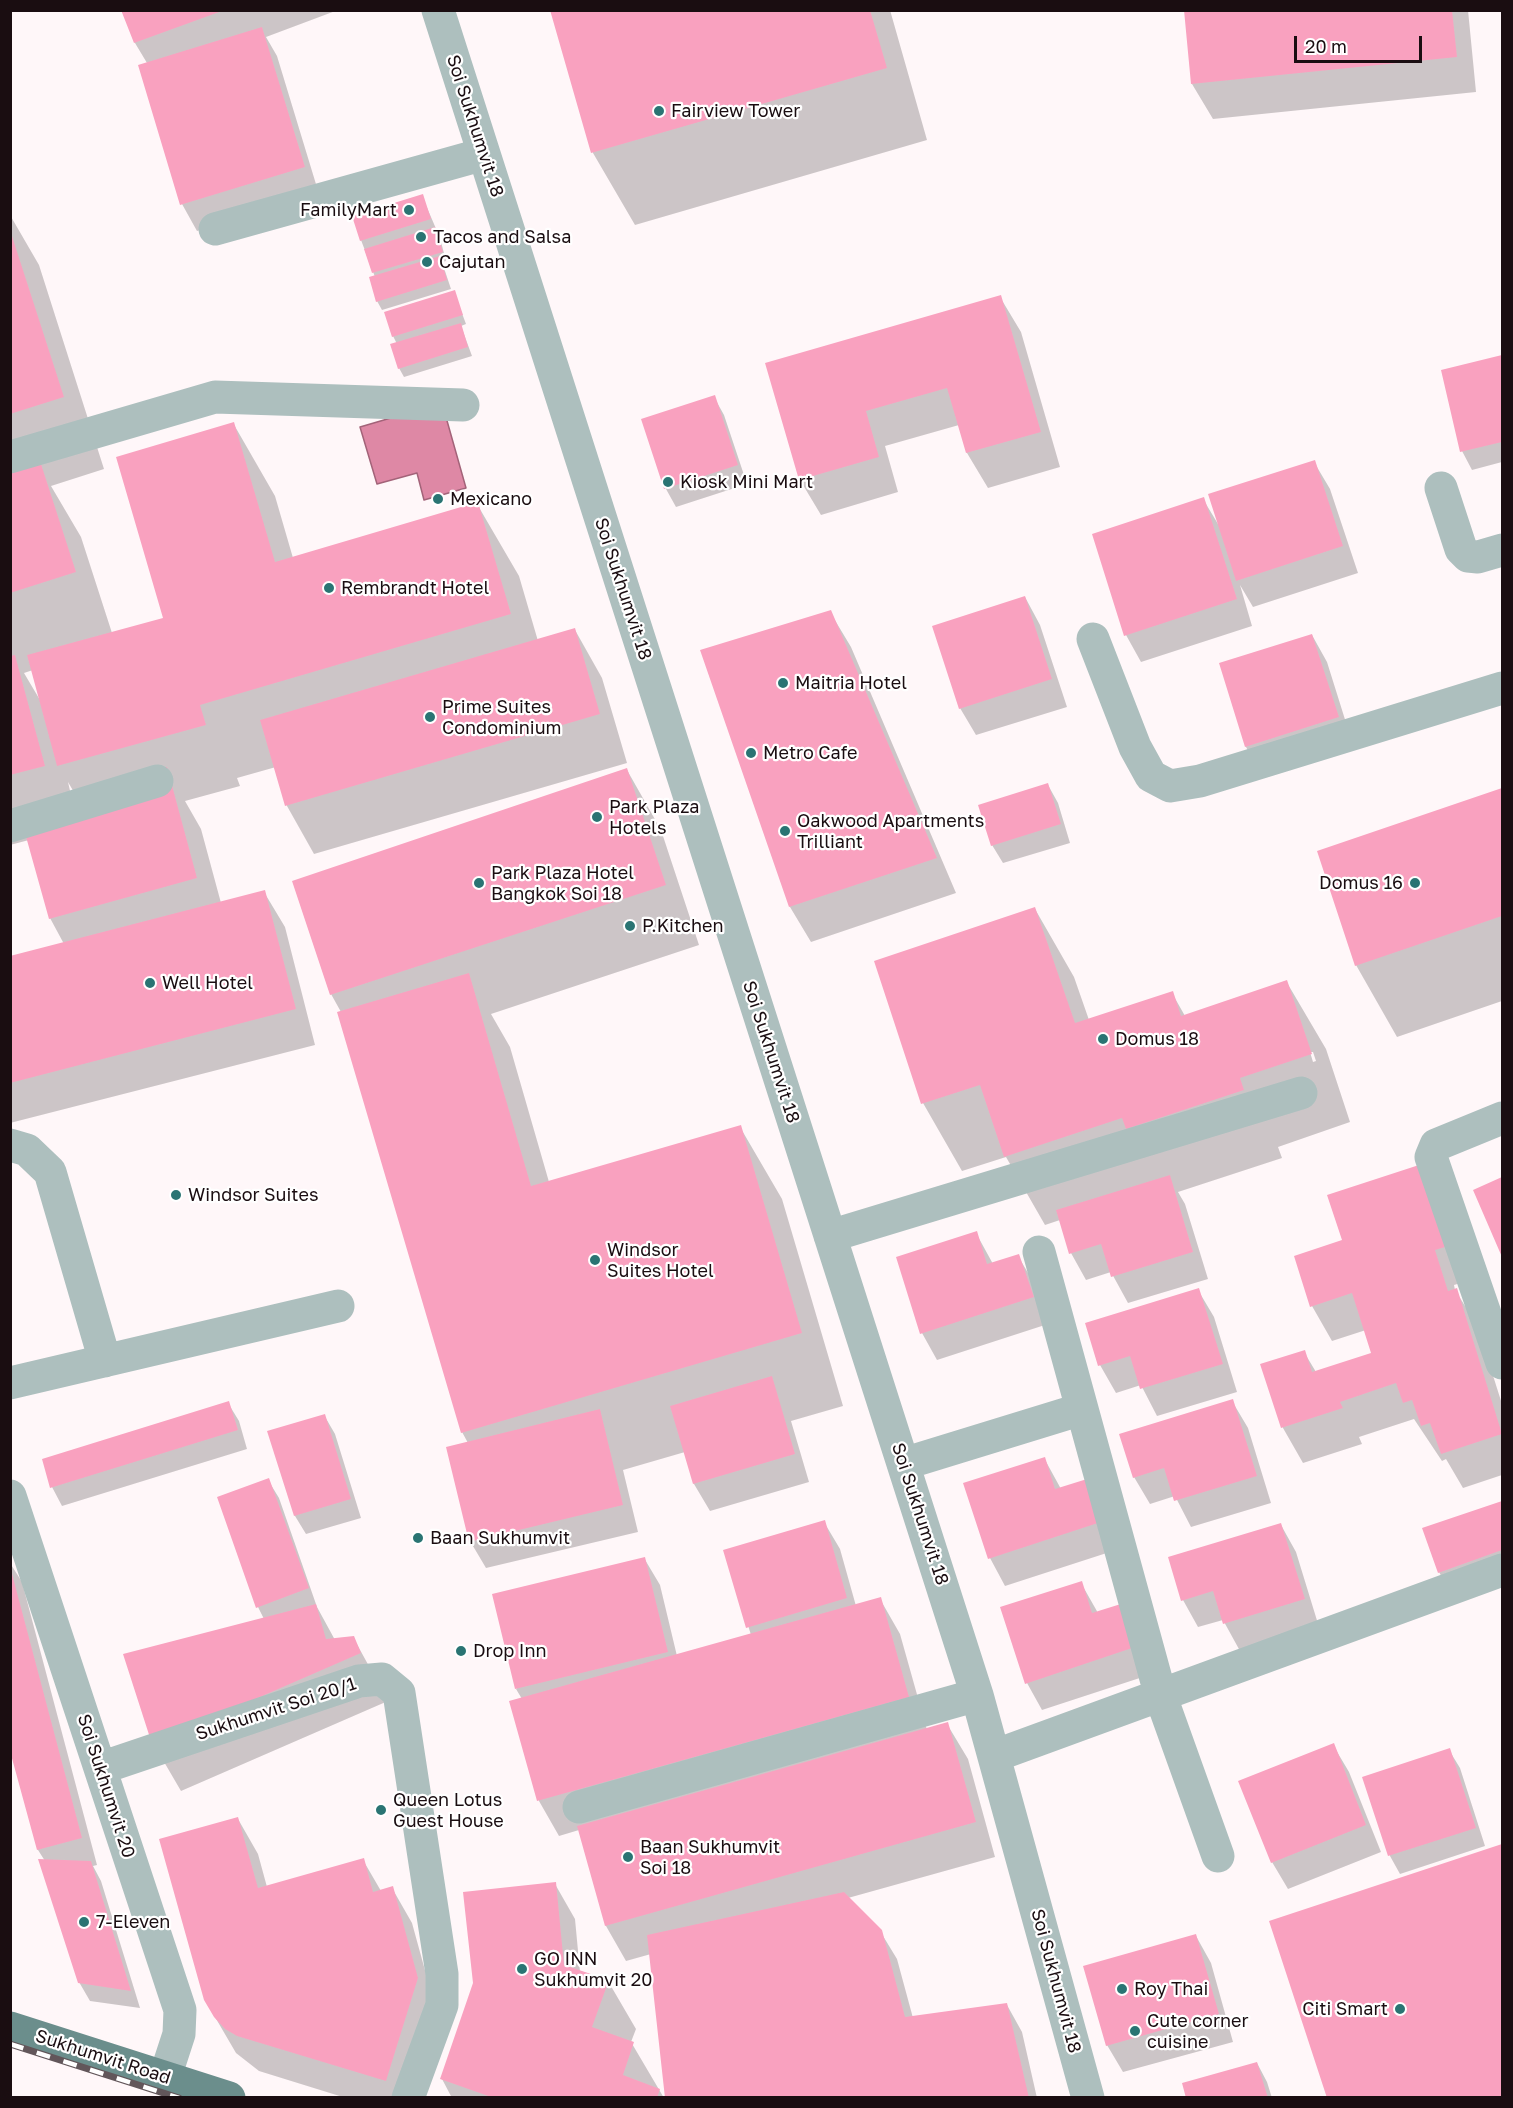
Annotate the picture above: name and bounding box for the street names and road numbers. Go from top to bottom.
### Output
street label: Soi Sukhumvit 18 [442,52,508,200]
street label: Soi Sukhumvit 18 [590,515,656,663]
street label: Soi Sukhumvit 18 [738,978,804,1126]
street label: Soi Sukhumvit 18 [887,1440,953,1588]
street label: Sukhumvit Soi 20/1 [193,1673,359,1745]
street label: Soi Sukhumvit 20 [73,1711,139,1861]
street label: Soi Sukhumvit 18 [1026,1907,1086,2055]
street label: Sukhumvit Road [33,2025,173,2089]

